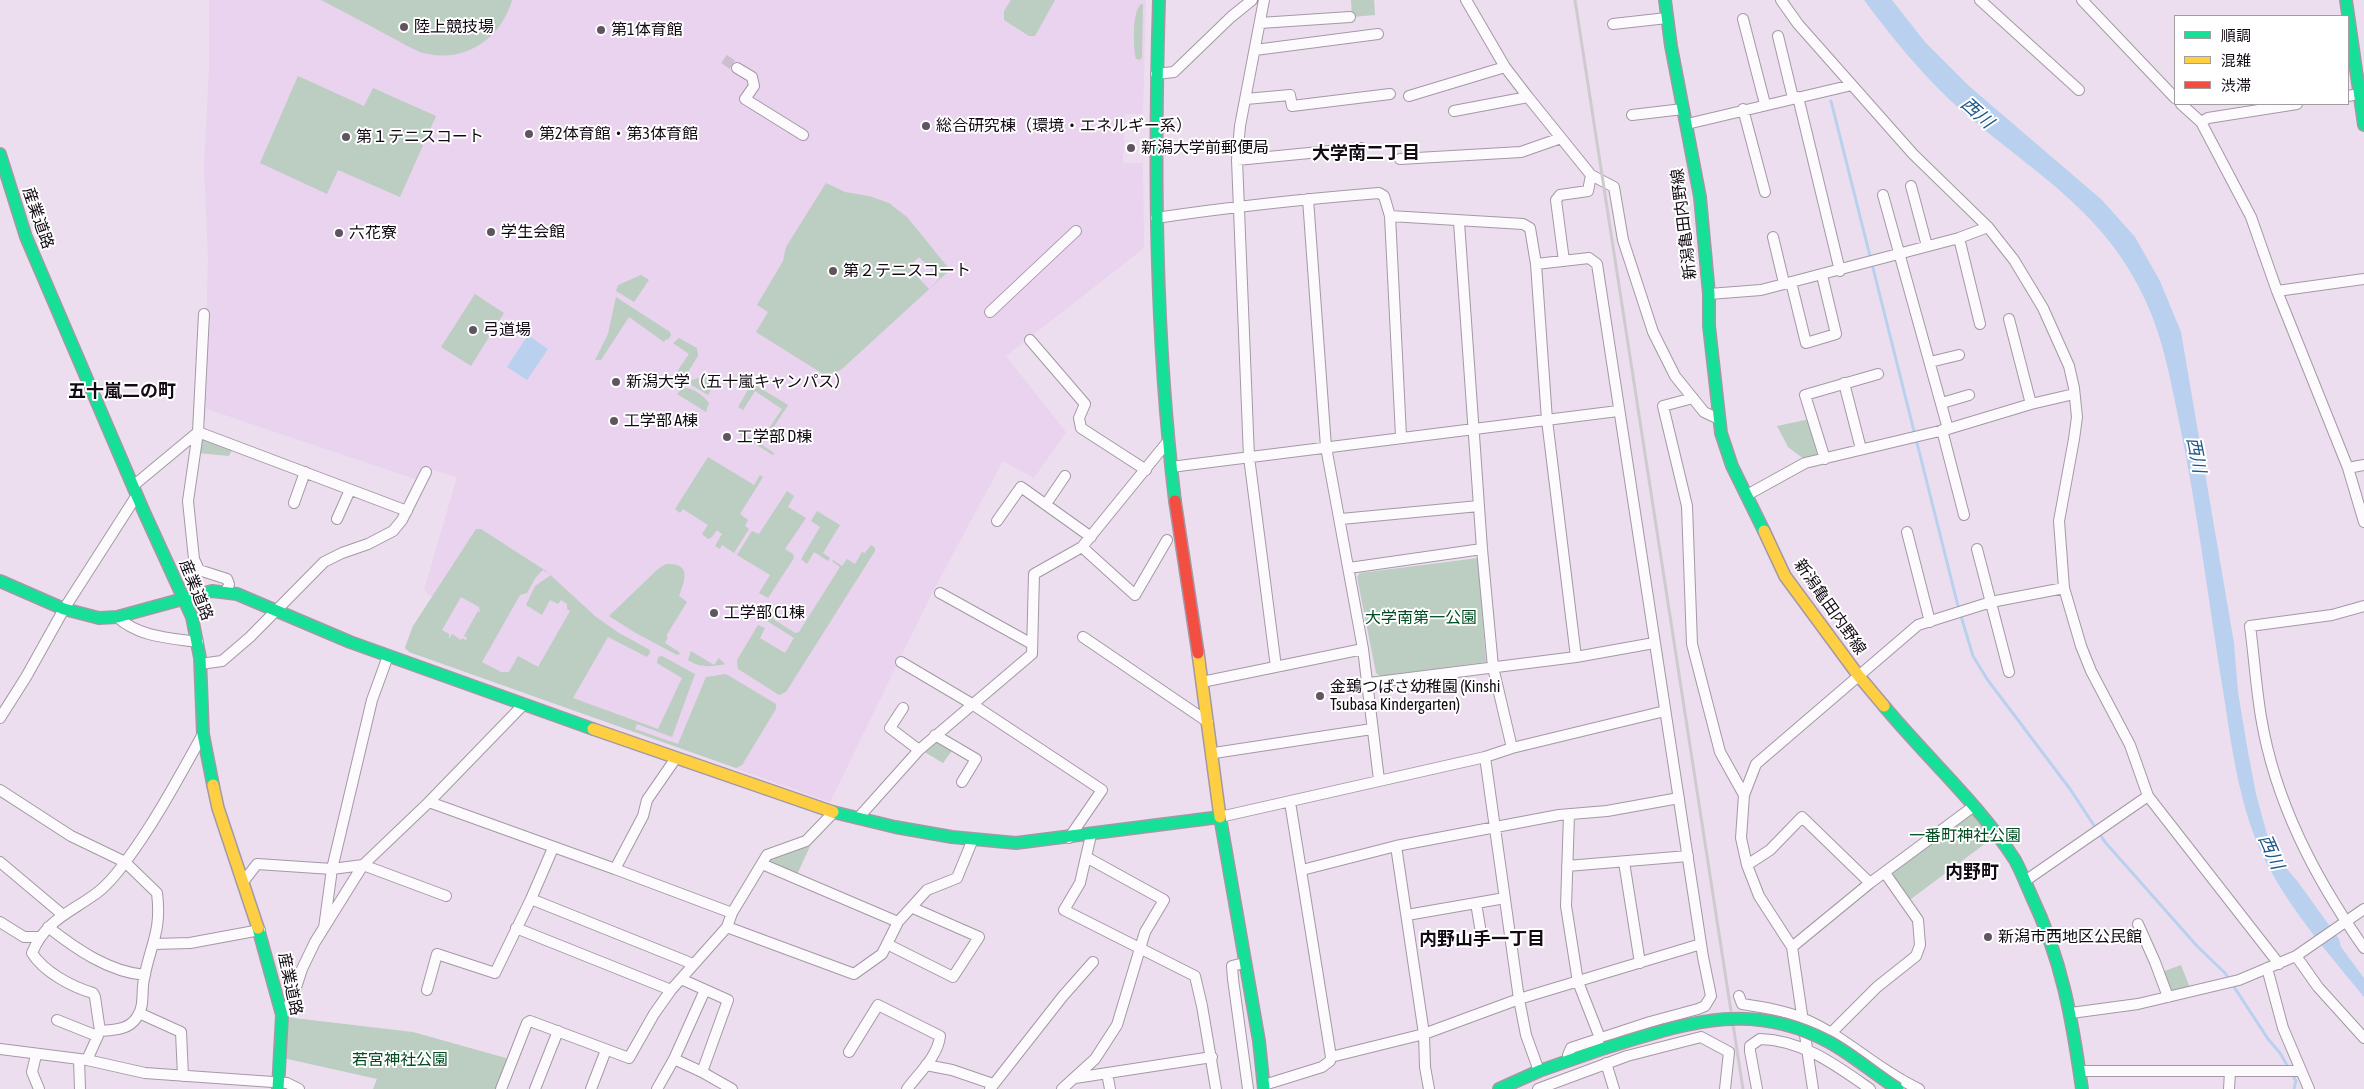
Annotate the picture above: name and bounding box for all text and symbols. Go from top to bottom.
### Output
legend [2174,15,2349,105]
place label: 陸上競技場 [414,17,494,37]
place label: 第1体育館 [611,20,683,40]
marker: 陸上競技場 [398,21,410,33]
marker: 第1体育館 [595,24,607,36]
text: 順調 [2221,27,2251,44]
text: 混雑 [2221,52,2251,69]
text: 渋滞 [2221,77,2251,94]
water label: 西川 [1956,93,1998,133]
place label: 総合研究棟（環境・エネルギー系） [936,116,1192,136]
marker: 総合研究棟（環境・エネルギー系） [920,120,932,132]
place label: 第2体育館・第3体育館 [539,124,698,144]
place label: 第１テニスコート [356,127,484,147]
marker: 第2体育館・第3体育館 [523,128,535,140]
marker: 第１テニスコート [340,131,352,143]
place label: 新潟大学前郵便局 [1141,138,1269,158]
marker: 新潟大学前郵便局 [1125,142,1137,154]
district label: 大学南二丁目 [1312,142,1420,164]
street label: 新潟亀田内野線 [1668,167,1700,281]
street label: 産業道路 [19,185,57,251]
place label: 学生会館 [501,222,565,242]
place label: 六花寮 [349,223,397,243]
marker: 学生会館 [485,226,497,238]
marker: 六花寮 [333,227,345,239]
place label: 第２テニスコート [843,261,971,281]
marker: 第２テニスコート [827,265,839,277]
place label: 弓道場 [483,320,531,340]
marker: 弓道場 [467,324,479,336]
place label: 新潟大学（五十嵐キャンパス） [626,372,850,392]
marker: 新潟大学（五十嵐キャンパス） [610,376,622,388]
district label: 五十嵐二の町 [68,380,176,402]
place label: 工学部 A棟 [624,411,698,431]
marker: 工学部 A棟 [608,415,620,427]
place label: 工学部 D棟 [737,427,812,447]
marker: 工学部 D棟 [721,431,733,443]
water label: 西川 [2182,435,2210,475]
street label: 新潟亀田内野線 [1790,556,1870,658]
street label: 産業道路 [175,557,217,623]
place label: 工学部 C1棟 [724,603,805,623]
marker: 工学部 C1棟 [708,607,720,619]
park label: 大学南第一公園 [1365,608,1477,628]
place label: 金鵄つばさ幼稚園 (Kinshi Tsubasa Kindergarten) [1330,677,1500,715]
marker: 金鵄つばさ幼稚園 (Kinshi Tsubasa Kindergarten) [1314,690,1326,702]
park label: 一番町神社公園 [1909,826,2021,846]
water label: 西川 [2254,831,2288,873]
district label: 内野町 [1945,861,1999,883]
place label: 新潟市西地区公民館 [1998,927,2142,947]
district label: 内野山手一丁目 [1419,928,1545,950]
marker: 新潟市西地区公民館 [1982,931,1994,943]
street label: 産業道路 [274,951,306,1017]
park label: 若宮神社公園 [352,1050,448,1070]

